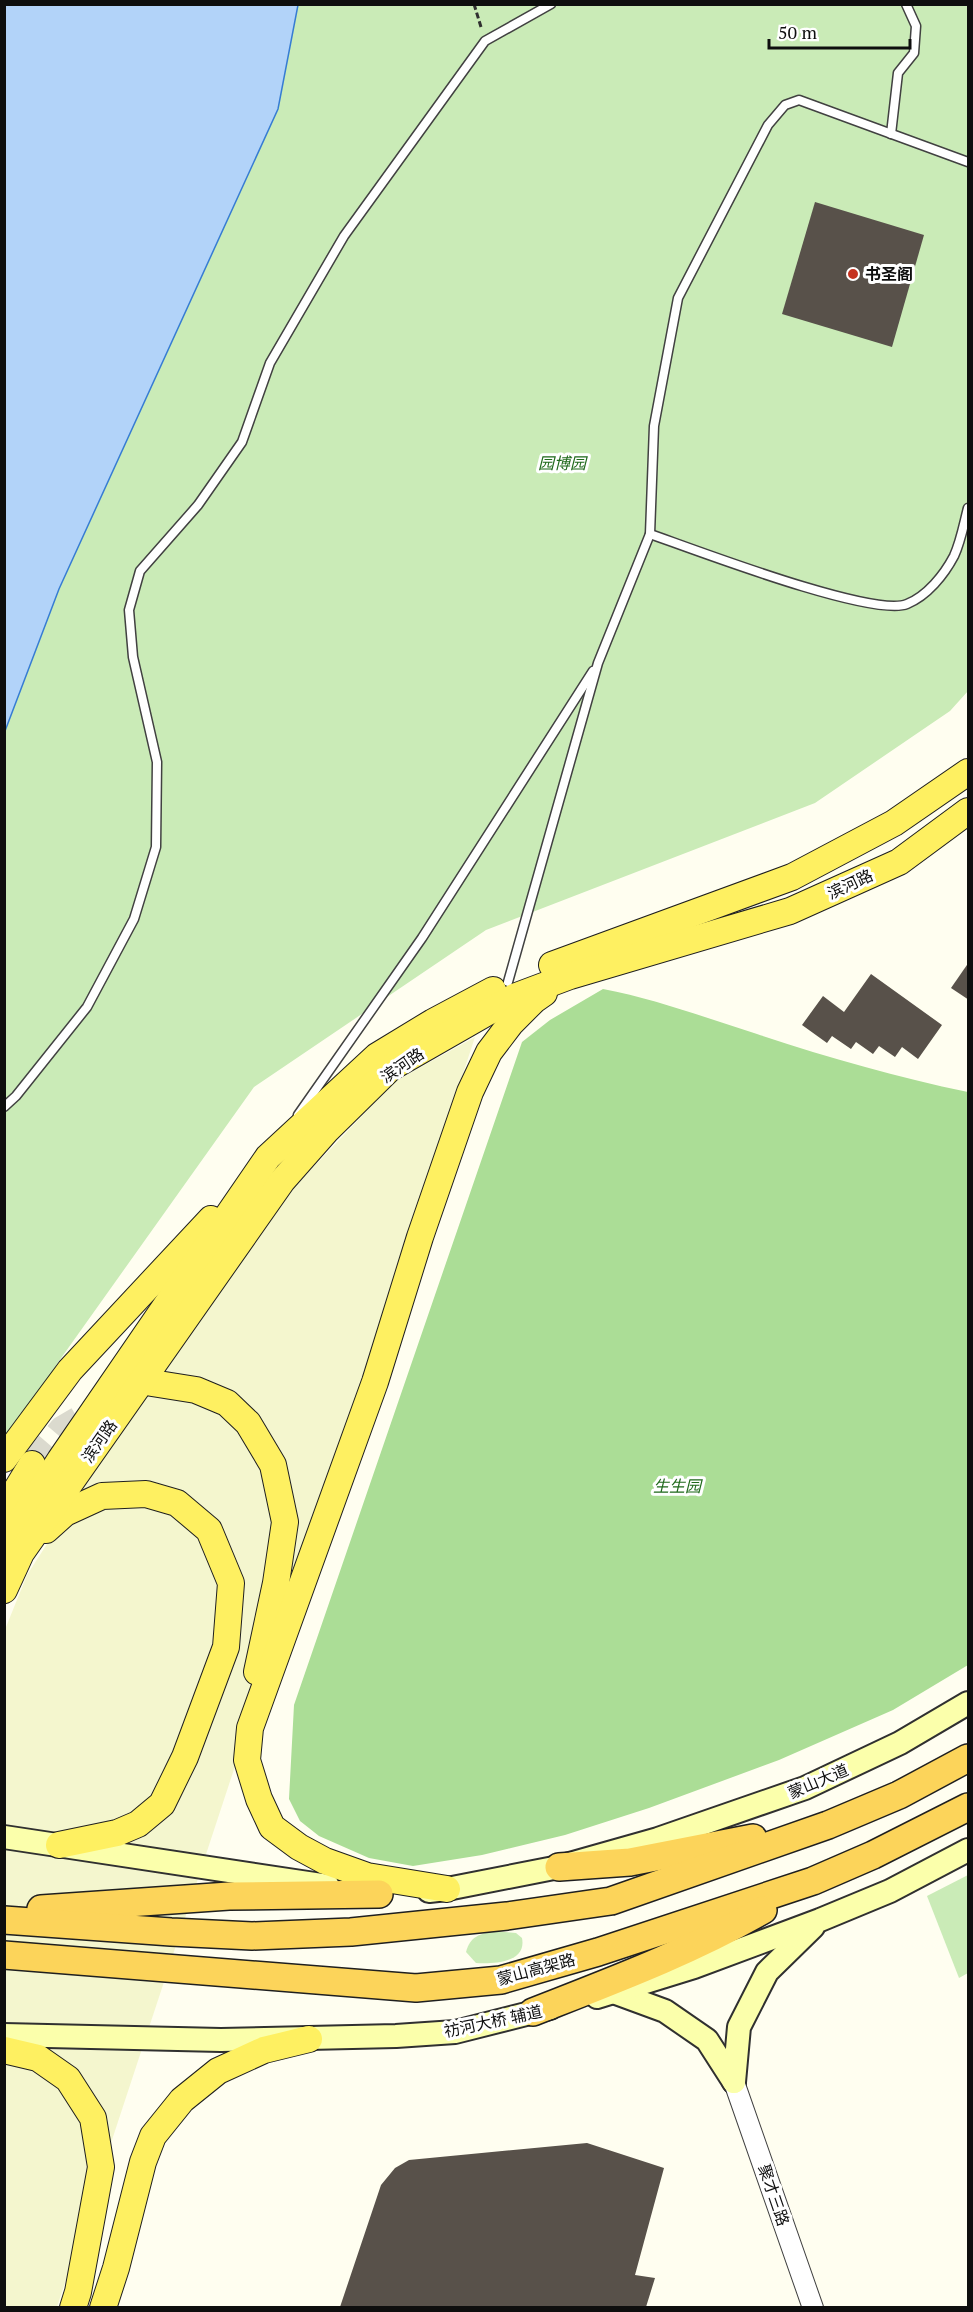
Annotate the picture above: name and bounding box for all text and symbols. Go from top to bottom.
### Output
scale bar [769,12,910,50]
text: 50 m [778,20,818,44]
place label: 书圣阁 [865,263,913,285]
marker: 书圣阁 [846,267,860,281]
park label: 园博园 [538,452,588,474]
street label: 滨河路 [824,864,876,904]
street label: 滨河路 [376,1042,428,1088]
street label: 滨河路 [76,1415,122,1467]
park label: 生生园 [653,1475,703,1497]
street label: 蒙山大道 [784,1758,852,1804]
street label: 蒙山高架路 [495,1948,577,1990]
street label: 祊河大桥 辅道 [442,2000,544,2042]
street label: 聚才三路 [753,2161,795,2229]

